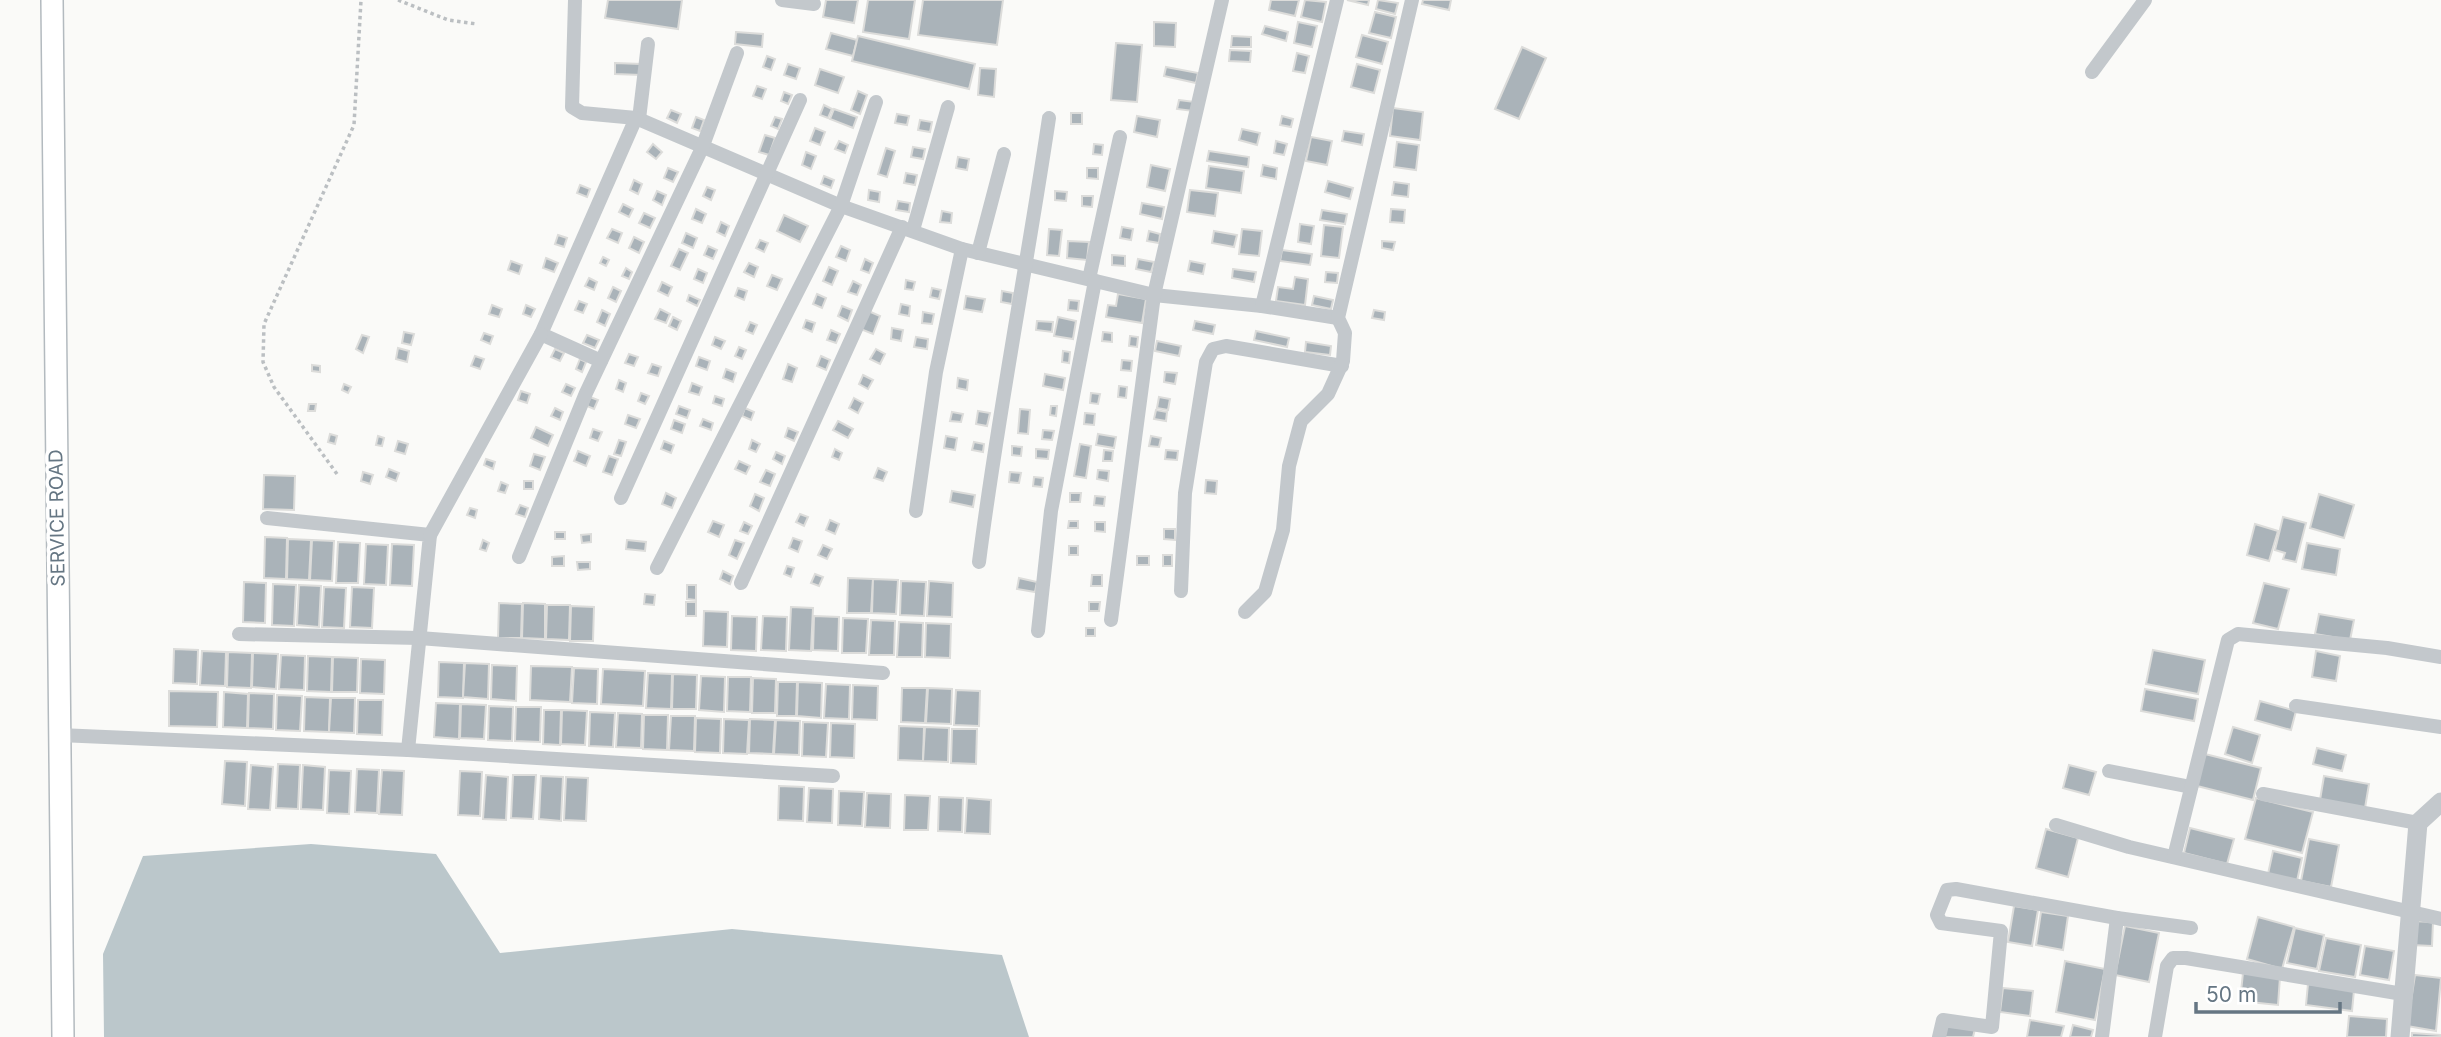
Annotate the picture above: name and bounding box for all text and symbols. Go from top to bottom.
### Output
street label: SERVICE ROAD [44,449,70,587]
scale bar [2196,970,2340,1014]
text: 50 m [2206,982,2256,1007]

